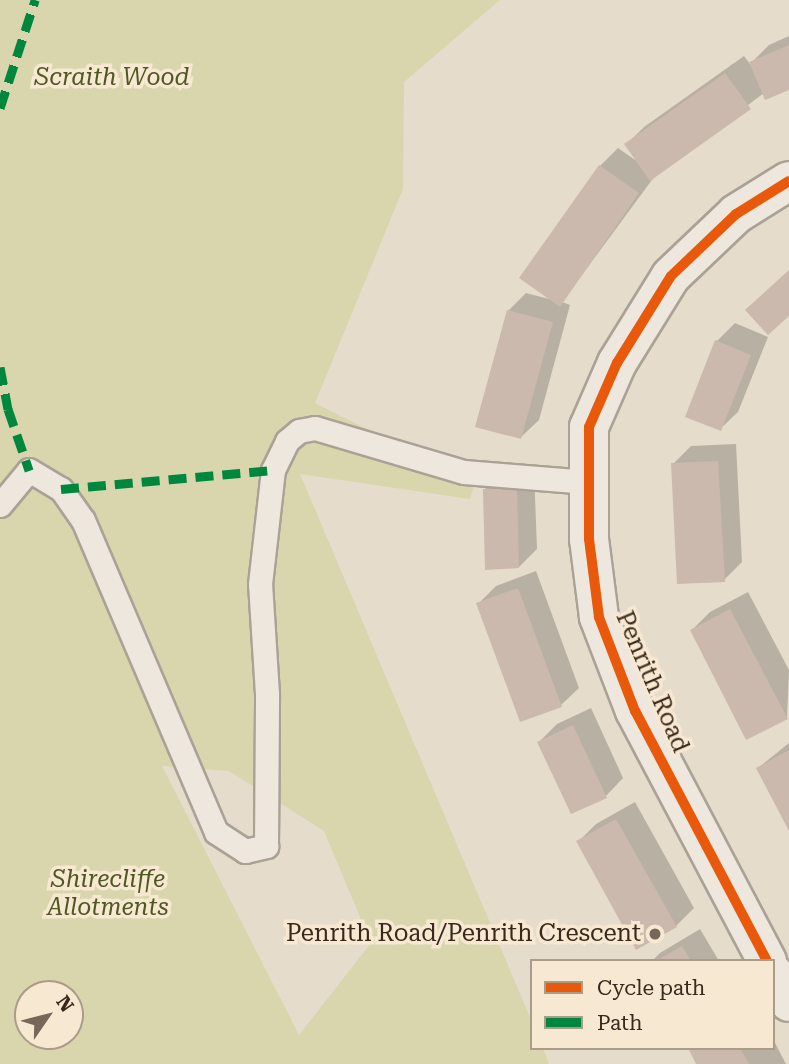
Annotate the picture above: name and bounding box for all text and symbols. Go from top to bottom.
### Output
park label: Scraith Wood [35,64,189,92]
street label: Penrith Road [609,607,695,757]
park label: Shirecliffe Allotments [47,866,169,922]
place label: Penrith Road/Penrith Crescent [286,920,641,948]
marker: Penrith Road/Penrith Crescent [647,926,663,942]
legend [530,959,775,1050]
text: Cycle path [597,976,705,1000]
north arrow [14,980,84,1050]
text: N [51,991,79,1016]
text: Path [597,1011,643,1035]

